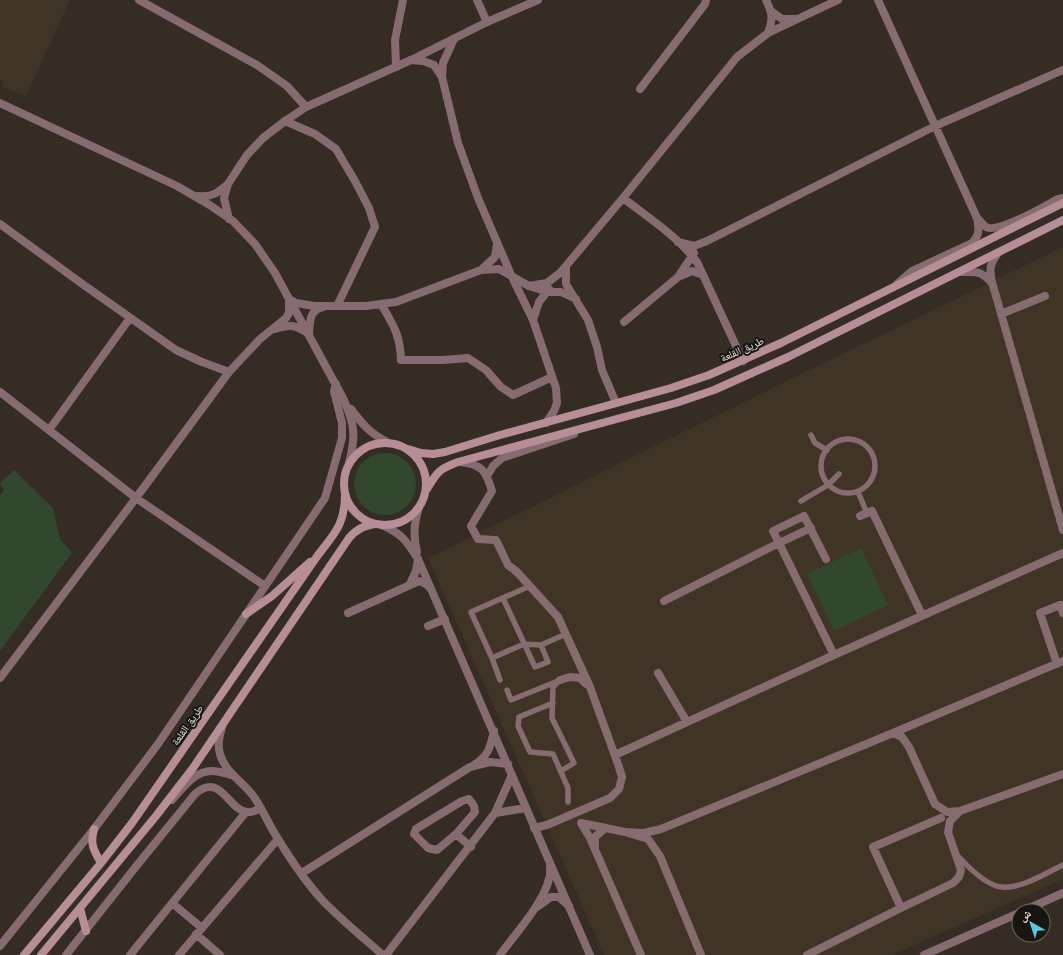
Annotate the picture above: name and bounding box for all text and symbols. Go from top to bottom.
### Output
street label: طريق القلعة [718,334,766,365]
street label: طريق القلعة [169,703,206,748]
north arrow [1011,903,1051,943]
text: ش [1016,907,1035,925]

